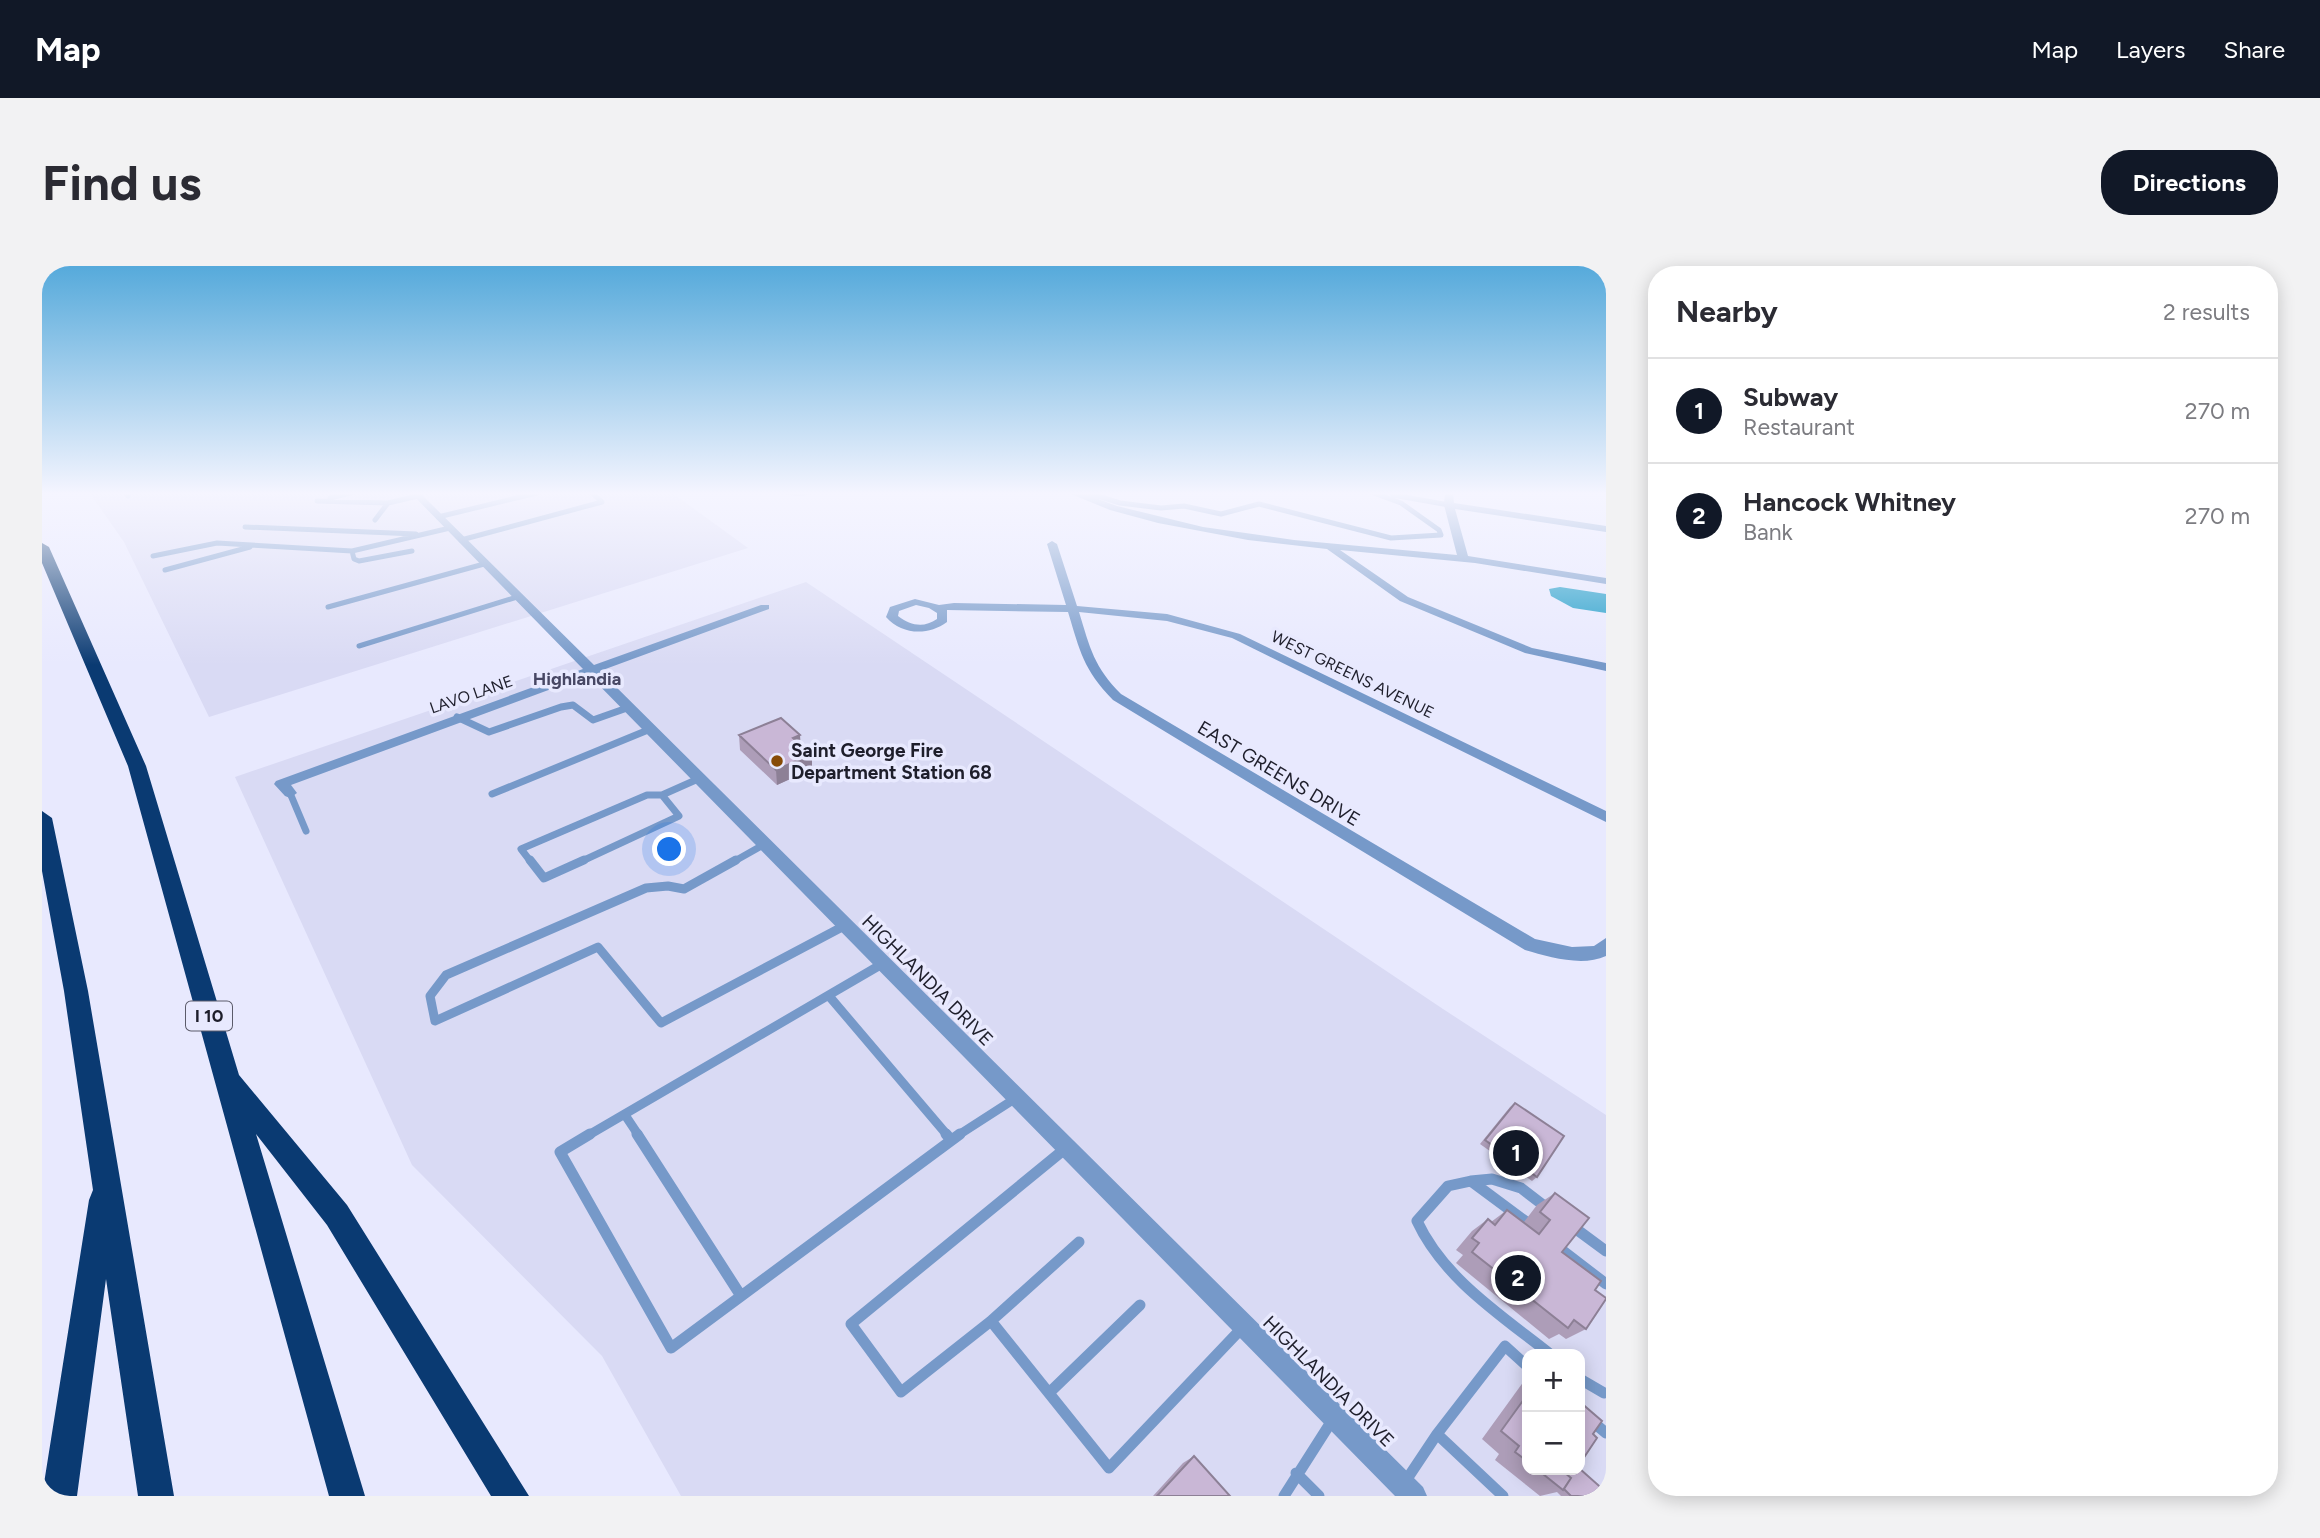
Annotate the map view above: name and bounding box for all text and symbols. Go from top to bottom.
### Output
text: Map [35,30,101,69]
text: Map [2031,35,2078,64]
text: Layers [2116,35,2185,64]
text: Share [2223,35,2285,64]
button: Directions [2101,150,2278,215]
text: Find us [42,153,201,212]
text: Nearby [1676,293,1778,330]
text: 2 results [2163,298,2250,326]
text: Subway [1743,381,1838,413]
text: 1 [1694,397,1704,425]
text: 270 m [2185,397,2250,425]
text: Restaurant [1743,413,1855,441]
text: Hancock Whitney [1743,486,1956,518]
text: 2 [1692,502,1706,530]
text: 270 m [2185,502,2250,530]
text: Bank [1743,518,1793,546]
street label: WEST GREENS AVENUE [1268,627,1437,722]
district label: Highlandia [533,668,621,690]
street label: LAVO LANE [427,671,515,718]
street label: EAST GREENS DRIVE [1193,716,1364,831]
place label: Saint George Fire Department Station 68 [791,739,992,784]
marker: Saint George Fire Department Station 68 [769,753,785,769]
your location [652,832,686,866]
street label: HIGHLANDIA DRIVE [857,910,998,1051]
road number: I 10 [186,1002,232,1030]
pin: 1 [1493,1127,1539,1179]
pin: 2 [1495,1252,1541,1304]
street label: HIGHLANDIA DRIVE [1258,1311,1399,1452]
map controls [1522,1349,1585,1475]
button: + [1522,1349,1585,1412]
button: − [1522,1412,1585,1475]

